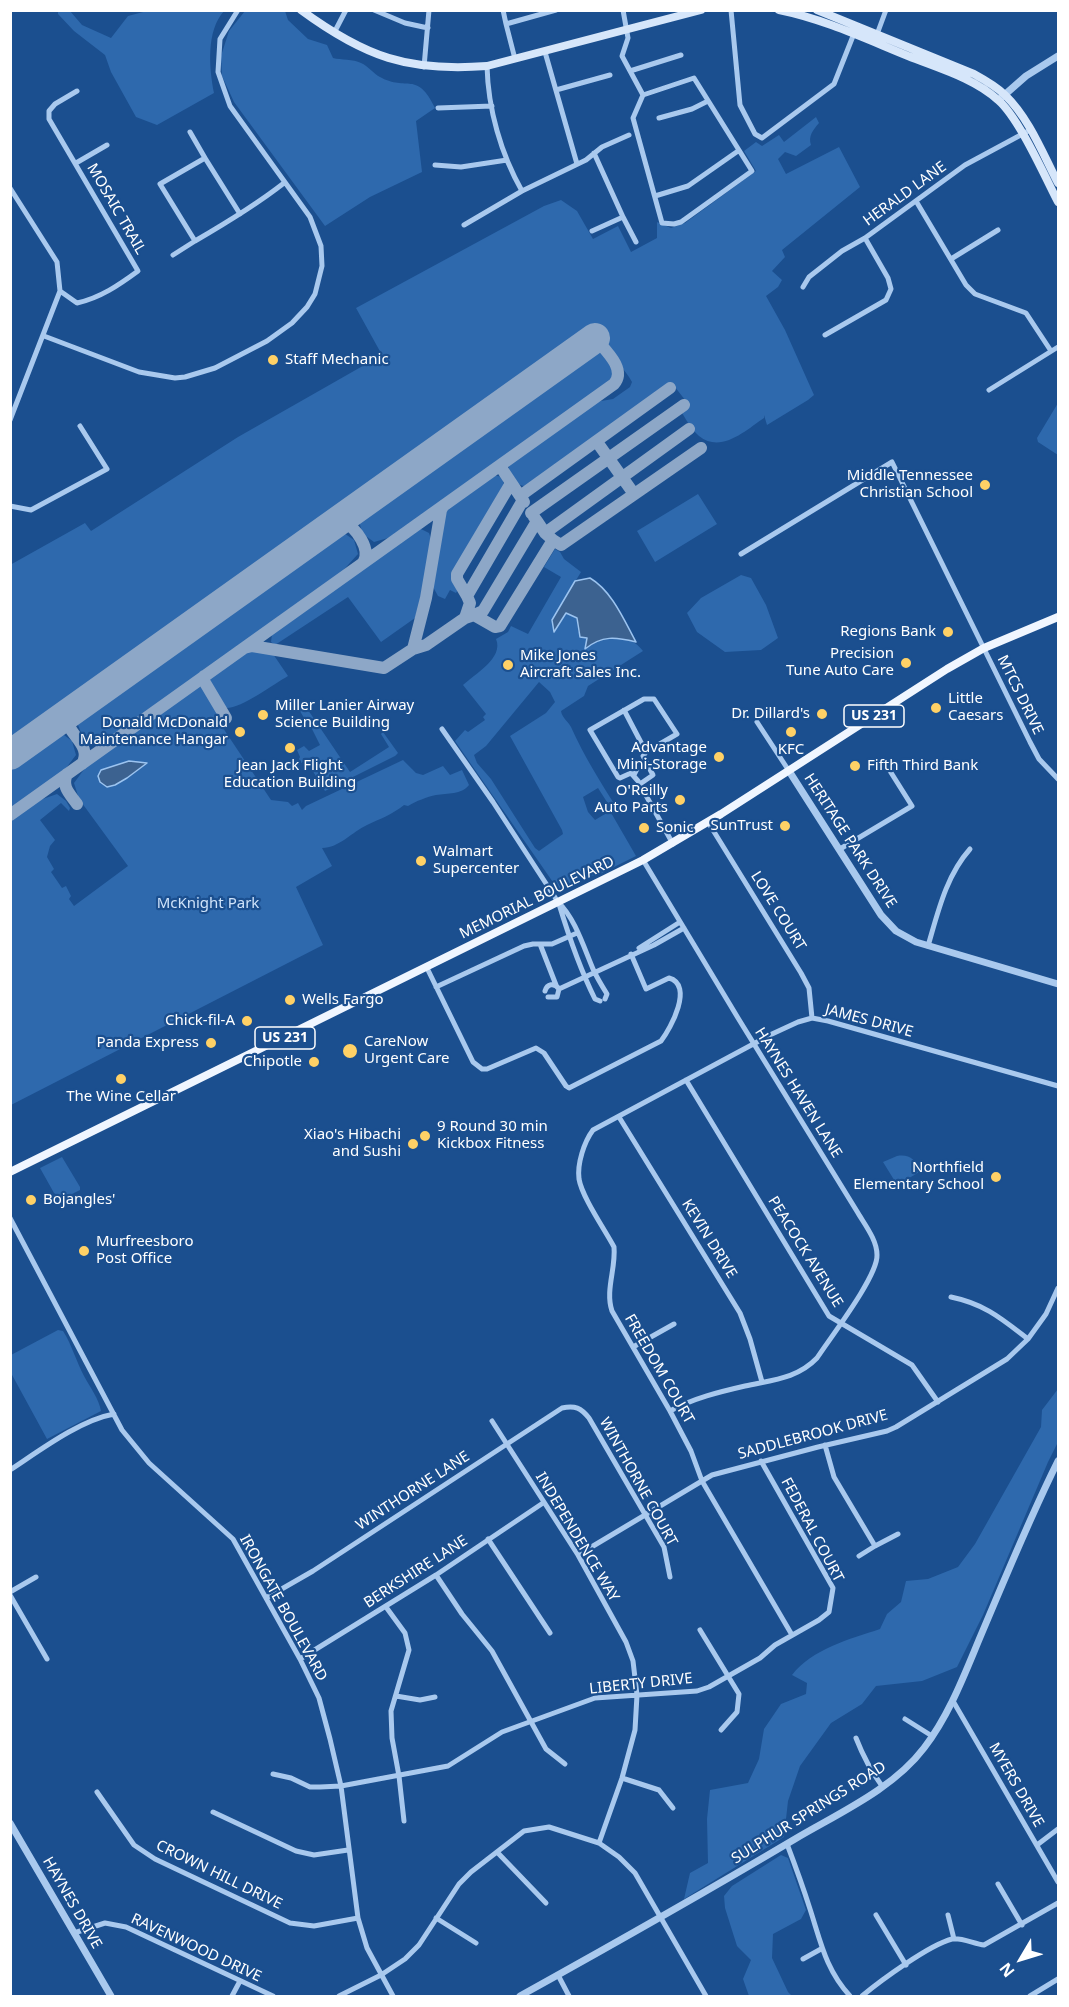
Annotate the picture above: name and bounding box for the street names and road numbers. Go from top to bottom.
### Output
street label: HERALD LANE [860,158,950,230]
street label: MOSAIC TRAIL [83,160,149,258]
street label: MTCS DRIVE [993,652,1047,738]
road number: US 231 [844,705,904,727]
street label: HERITAGE PARK DRIVE [800,770,900,912]
street label: MEMORIAL BOULEVARD [457,853,617,943]
street label: LOVE COURT [747,868,809,954]
street label: JAMES DRIVE [823,1001,915,1041]
street label: HAYNES HAVEN LANE [751,1025,845,1161]
road number: US 231 [255,1027,315,1049]
street label: PEACOCK AVENUE [764,1193,846,1311]
street label: KEVIN DRIVE [678,1196,740,1282]
street label: FREEDOM COURT [620,1311,698,1427]
street label: SADDLEBROOK DRIVE [736,1406,890,1464]
street label: WINTHORNE COURT [595,1415,681,1549]
street label: WINTHORNE LANE [353,1448,473,1534]
street label: INDEPENDENCE WAY [531,1469,623,1605]
street label: FEDERAL COURT [777,1475,847,1585]
street label: IRONGATE BOULEVARD [235,1532,331,1684]
street label: BERKSHIRE LANE [361,1532,471,1612]
street label: LIBERTY DRIVE [588,1670,694,1698]
street label: MYERS DRIVE [985,1740,1047,1830]
street label: SULPHUR SPRINGS ROAD [728,1758,890,1868]
street label: CROWN HILL DRIVE [153,1837,285,1913]
street label: HAYNES DRIVE [38,1854,106,1952]
street label: RAVENWOOD DRIVE [128,1910,264,1986]

